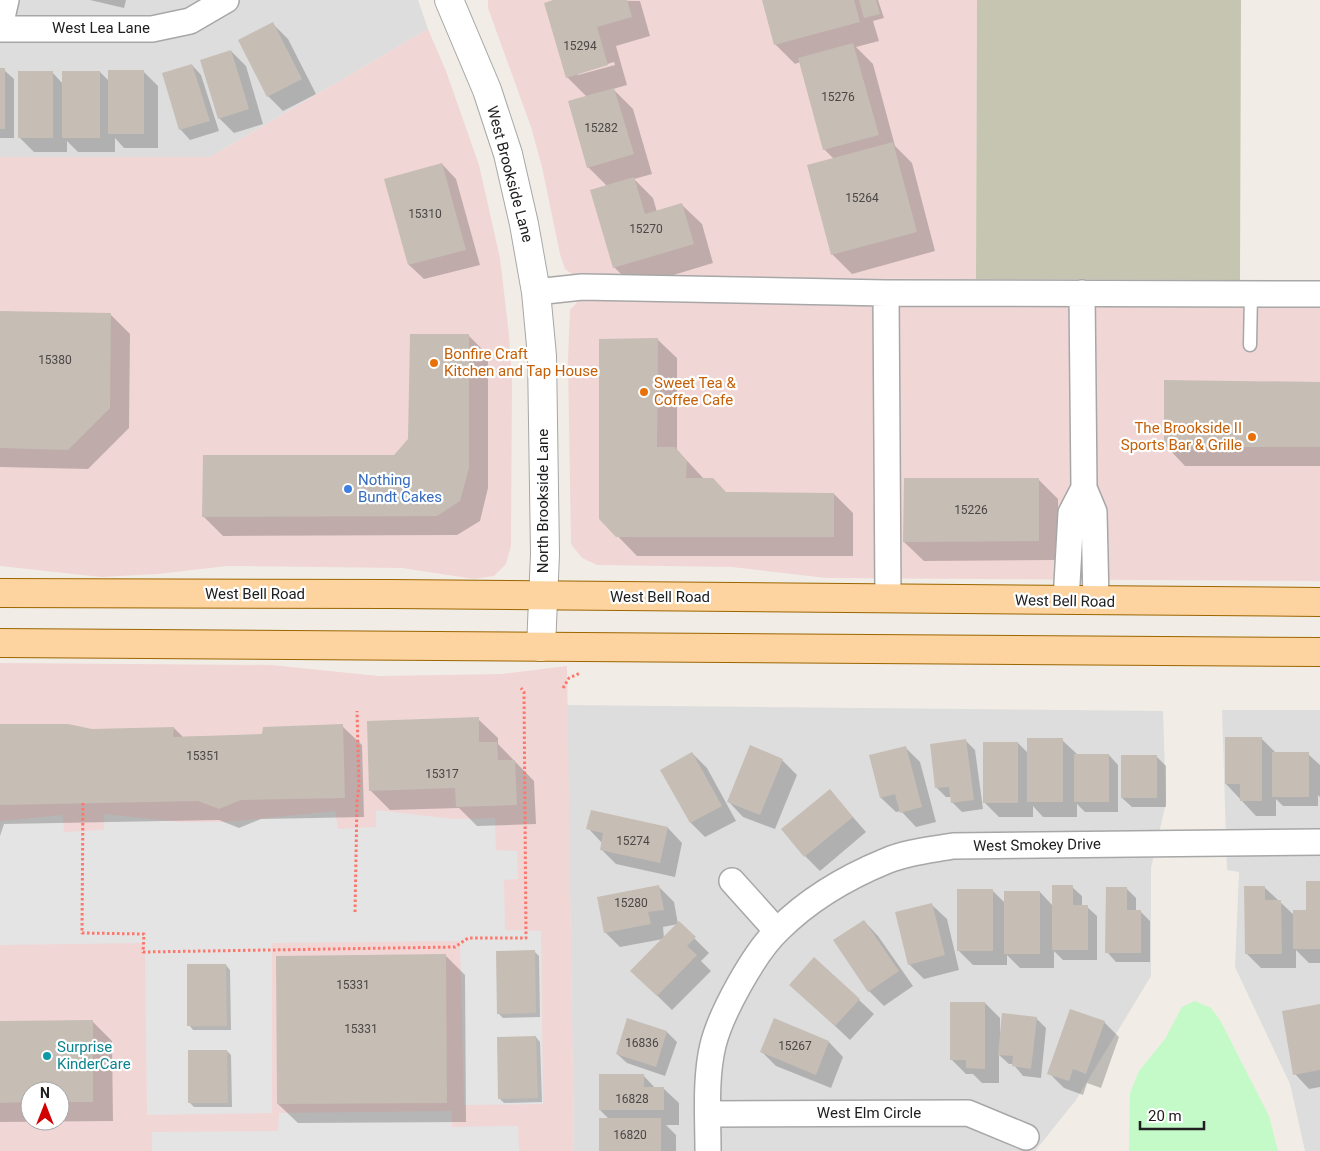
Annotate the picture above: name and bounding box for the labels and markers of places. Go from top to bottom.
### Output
place label: Bonfire Craft Kitchen and Tap House [444,345,598,380]
marker: Bonfire Craft Kitchen and Tap House [428,357,440,369]
place label: Sweet Tea & Coffee Cafe [654,374,736,409]
marker: Sweet Tea & Coffee Cafe [638,386,650,398]
place label: The Brookside II Sports Bar & Grille [1121,419,1242,454]
marker: The Brookside II Sports Bar & Grille [1246,431,1258,443]
place label: Nothing Bundt Cakes [358,471,442,506]
marker: Nothing Bundt Cakes [342,483,354,495]
place label: Surprise KinderCare [57,1038,131,1073]
marker: Surprise KinderCare [41,1050,53,1062]

